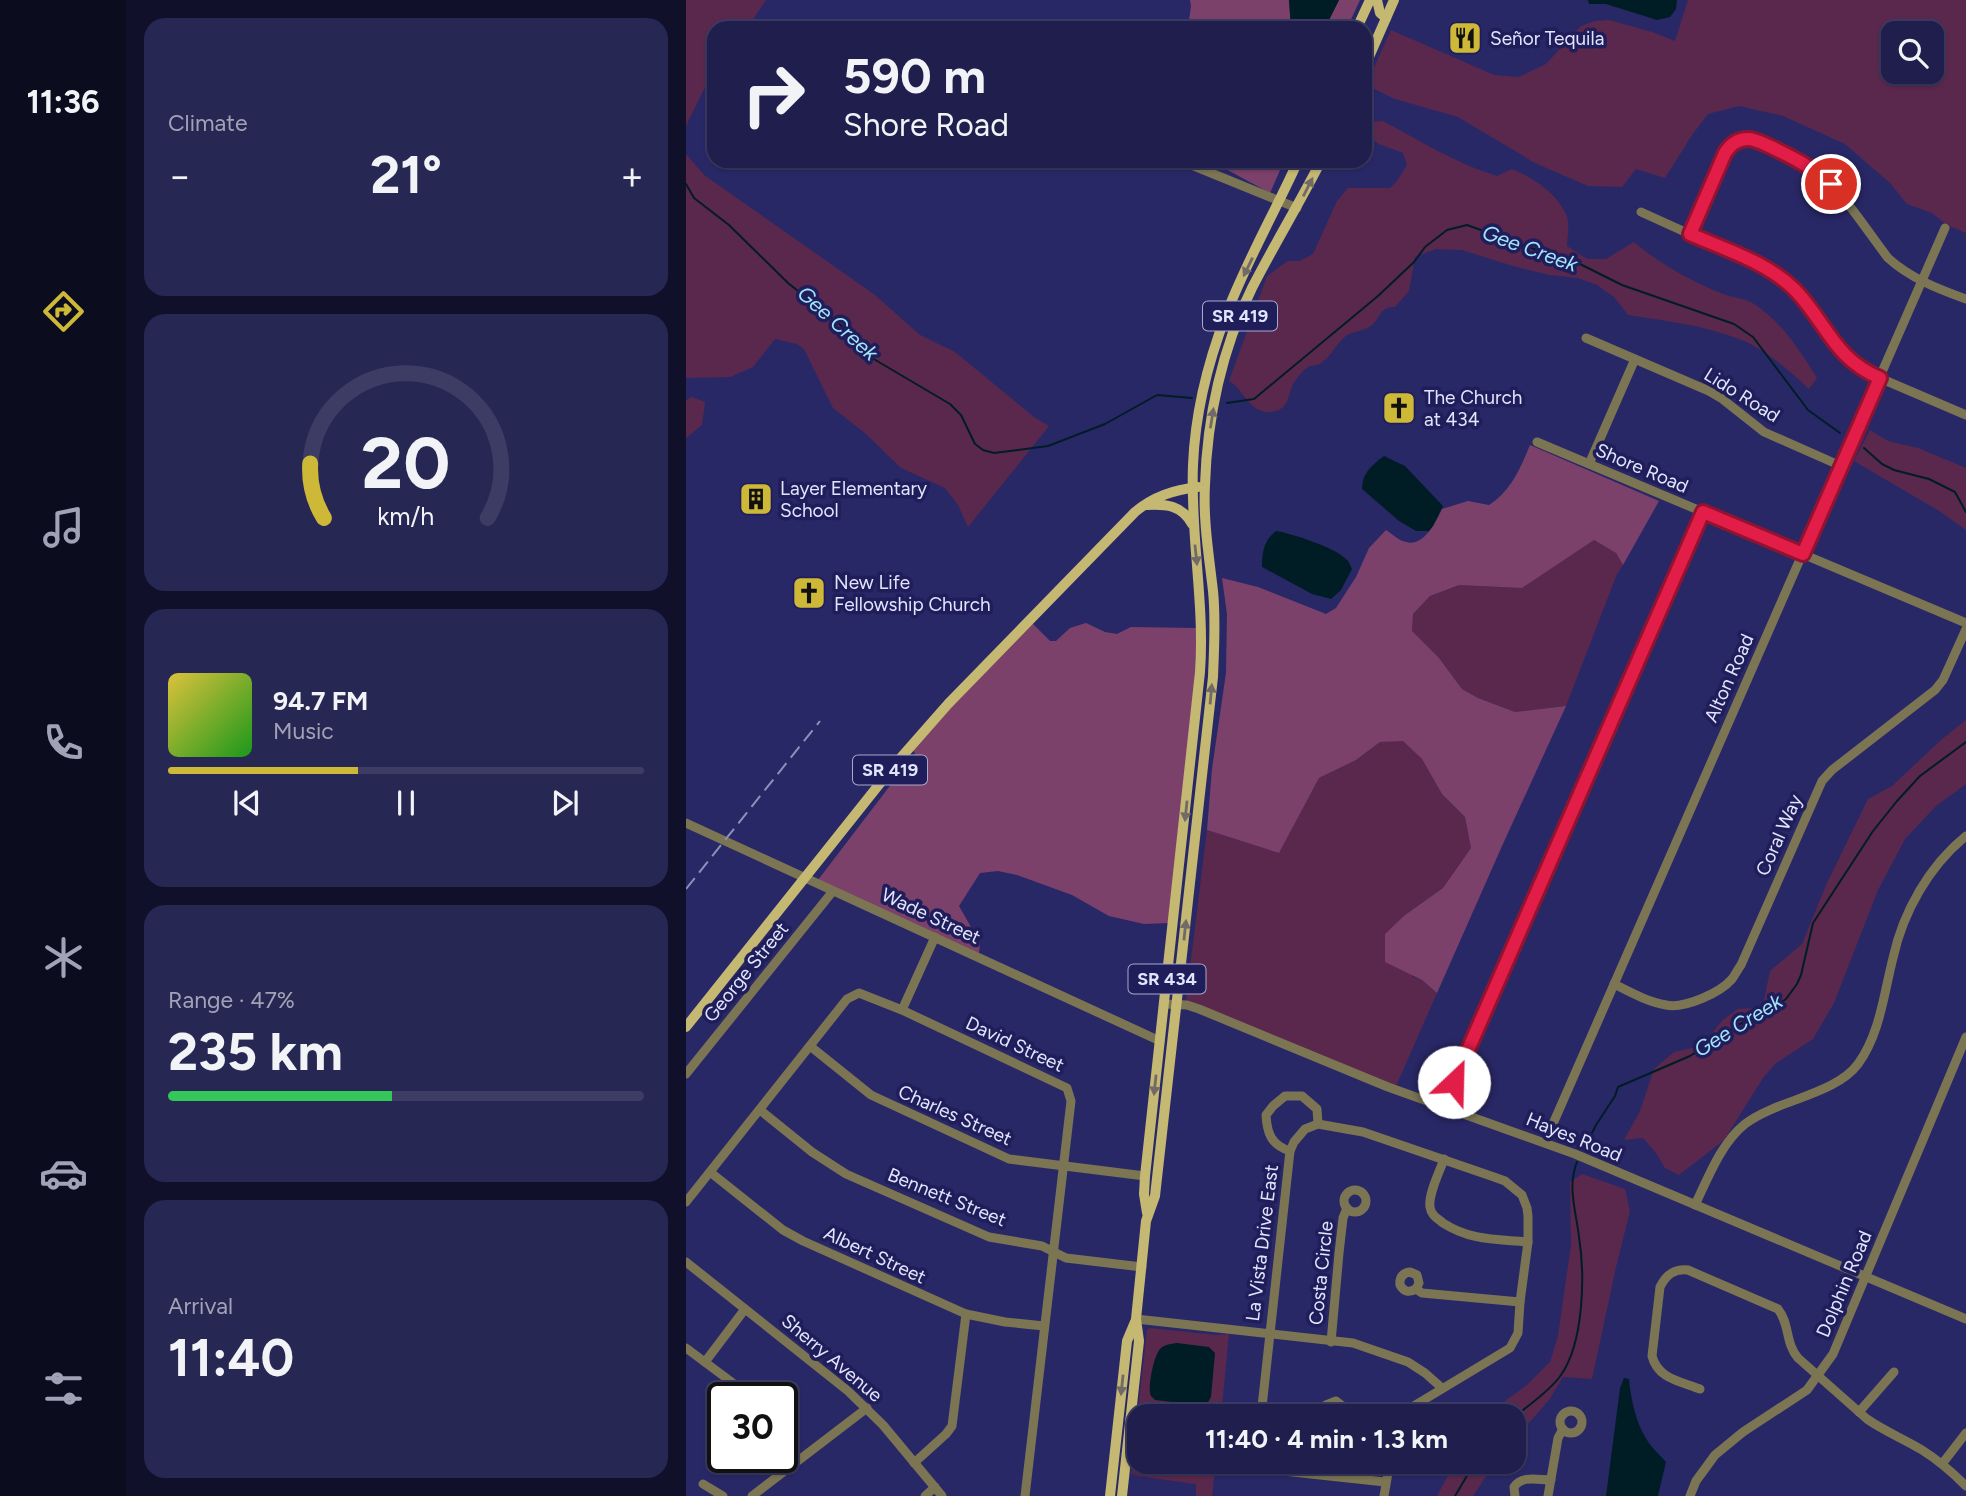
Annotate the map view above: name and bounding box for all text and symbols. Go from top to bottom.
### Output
restaurant icon: Señor Tequila [1446,19,1484,57]
map controls [1881,21,1944,84]
button: search [1881,21,1944,84]
place label: Señor Tequila [1490,27,1604,50]
text: 590 m [843,46,986,105]
icon: right [728,49,819,140]
text: 11:36 [27,83,100,121]
text: Shore Road [843,106,1009,144]
text: Climate [168,109,247,137]
text: 21° [370,144,442,206]
text: − [168,153,192,199]
text: + [620,153,644,199]
pin [1801,154,1861,214]
icon: arrive [1812,165,1850,203]
one-way arrow [1302,177,1313,197]
water label: Gee Creek [1479,219,1582,277]
one-way arrow [1242,257,1253,277]
water label: Gee Creek [793,280,884,366]
icon: directions [39,287,88,336]
road number: SR 419 [1203,302,1277,330]
street label: Lido Road [1700,363,1784,427]
place label: The Church at 434 [1424,386,1522,431]
church icon: The Church at 434 [1380,389,1418,427]
one-way arrow [1207,407,1218,429]
text: 20 [361,420,451,507]
street label: Shore Road [1592,438,1692,498]
place label: Layer Elementary School [780,477,927,522]
building icon: Layer Elementary School [737,480,775,518]
text: km/h [377,501,435,531]
icon: music [39,503,88,552]
one-way arrow [1191,545,1202,567]
place label: New Life Fellowship Church [834,571,991,616]
church icon: New Life Fellowship Church [790,574,828,612]
street label: Alton Road [1699,630,1759,726]
one-way arrow [1206,683,1217,705]
text: 94.7 FM [273,685,368,717]
text: Music [273,717,334,745]
icon: phone [39,718,88,767]
road number: SR 419 [853,756,927,784]
icon: previous [228,784,266,822]
icon: pause [387,784,425,822]
icon: next [546,784,584,822]
street label: Coral Way [1751,791,1807,879]
one-way arrow [1180,800,1191,822]
street label: Wade Street [878,883,984,949]
street label: George Street [699,917,793,1027]
one-way arrow [1180,919,1191,941]
icon: climate [39,933,88,982]
road number: SR 434 [1128,964,1206,994]
text: Range · 47% [168,986,295,1014]
water label: Gee Creek [1689,988,1788,1062]
street label: David Street [962,1011,1068,1077]
text: 235 km [168,1021,343,1083]
position arrow [1417,1045,1491,1119]
one-way arrow [1150,1075,1161,1097]
street label: Charles Street [895,1080,1015,1150]
street label: Hayes Road [1523,1107,1625,1167]
icon: car [39,1149,88,1198]
street label: Bennett Street [884,1163,1010,1231]
street label: La Vista Drive East [1241,1163,1283,1323]
street label: Costa Circle [1304,1220,1338,1326]
street label: Albert Street [820,1221,930,1289]
street label: Dolphin Road [1811,1227,1877,1341]
text: Arrival [168,1292,233,1320]
street label: Sherry Avenue [777,1309,887,1407]
text: 11:40 [168,1327,294,1389]
icon: filters [39,1364,88,1413]
one-way arrow [1117,1374,1128,1396]
speed limit sign: 30 [707,1382,798,1473]
text: 11:40 · 4 min · 1.3 km [1205,1423,1448,1455]

